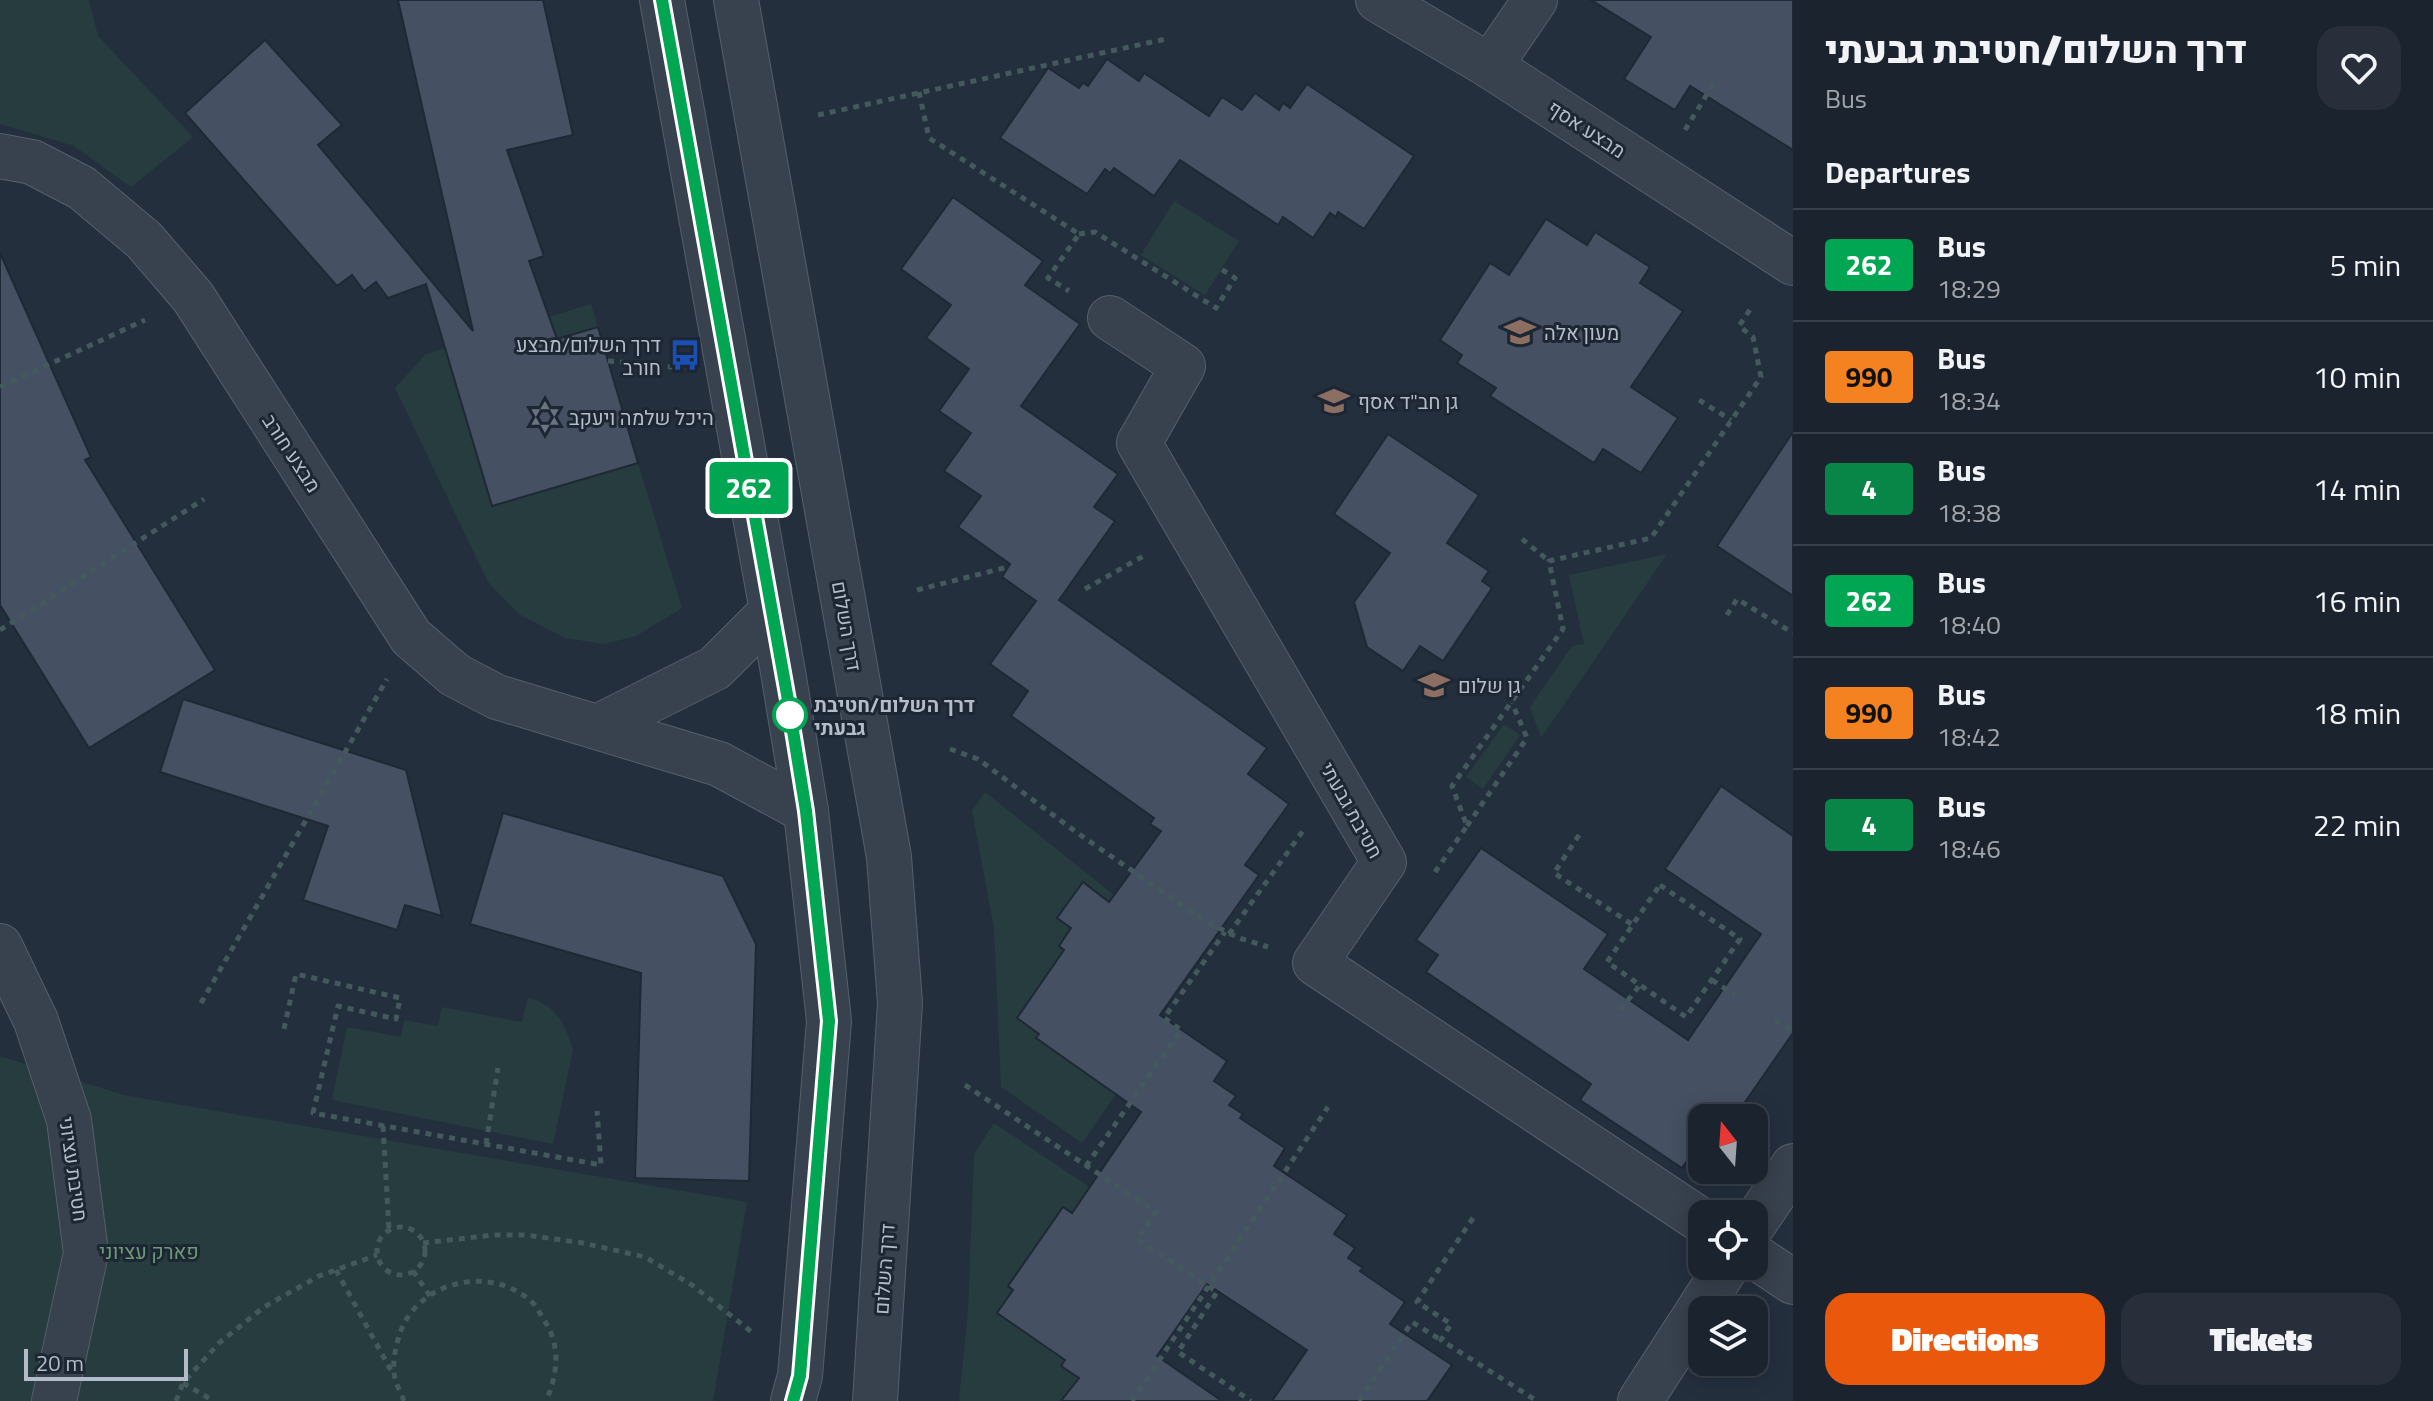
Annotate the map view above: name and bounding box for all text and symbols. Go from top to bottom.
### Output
text: דרך השלום/חטיבת גבעתי [1825,20,2247,78]
button: heart [2317,26,2401,110]
text: Bus [1825,79,1867,118]
street label: מבצע אסף [1542,92,1632,166]
text: Departures [1825,149,1970,195]
text: Bus [1937,223,1986,269]
text: 5 min [2330,242,2401,288]
text: 262 [1845,243,1893,286]
text: 18:29 [1937,269,2001,308]
school or university icon: מעון אלה [1503,315,1537,349]
place label: מעון אלה [1544,317,1619,348]
place label: דרך השלום/מבצע חורב [516,329,661,383]
text: Bus [1937,335,1986,381]
bus stop icon: דרך השלום/מבצע חורב [668,338,702,372]
text: 10 min [2313,354,2401,400]
text: 990 [1845,355,1893,398]
text: 18:34 [1937,381,2001,420]
school or university icon: גן חב"ד אסף [1317,384,1351,418]
place label: גן חב"ד אסף [1358,386,1458,417]
synagogue icon: היכל שלמה ויעקב [528,400,562,434]
place label: היכל שלמה ויעקב [569,402,714,433]
street label: מבצע חורב [255,407,329,499]
text: Bus [1937,447,1986,493]
line badge: 262 [703,462,795,514]
text: 262 [725,466,773,509]
text: 14 min [2313,466,2401,512]
text: 4 [1861,467,1877,510]
text: 18:38 [1937,493,2001,532]
text: Bus [1937,559,1986,605]
street label: דרך השלום [824,578,870,674]
text: 16 min [2313,578,2401,624]
text: 262 [1845,579,1893,622]
text: 18:40 [1937,605,2001,644]
school or university icon: גן שלום [1417,668,1451,702]
place label: גן שלום [1458,670,1521,701]
text: Bus [1937,671,1986,717]
place label: דרך השלום/חטיבת גבעתי [814,689,975,743]
text: 18 min [2313,690,2401,736]
text: 990 [1845,691,1893,734]
marker: דרך השלום/חטיבת גבעתי [773,698,807,732]
text: 18:42 [1937,717,2001,756]
street label: חטיבת גבעתי [1313,756,1391,864]
text: Bus [1937,783,1986,829]
text: 22 min [2313,802,2401,848]
text: 4 [1861,803,1877,846]
text: 18:46 [1937,829,2001,868]
north arrow [1688,1104,1768,1184]
map controls [1688,1104,1768,1376]
street label: חטיבת עציוני [51,1115,97,1223]
button: locate [1688,1200,1768,1280]
street label: דרך השלום [865,1222,903,1316]
park label: פארק עציוני [99,1236,199,1267]
button: Directions [1825,1293,2105,1385]
button: Tickets [2121,1293,2401,1385]
button: layers [1688,1296,1768,1376]
scale bar [24,1345,188,1381]
text: 20 m [36,1346,84,1380]

